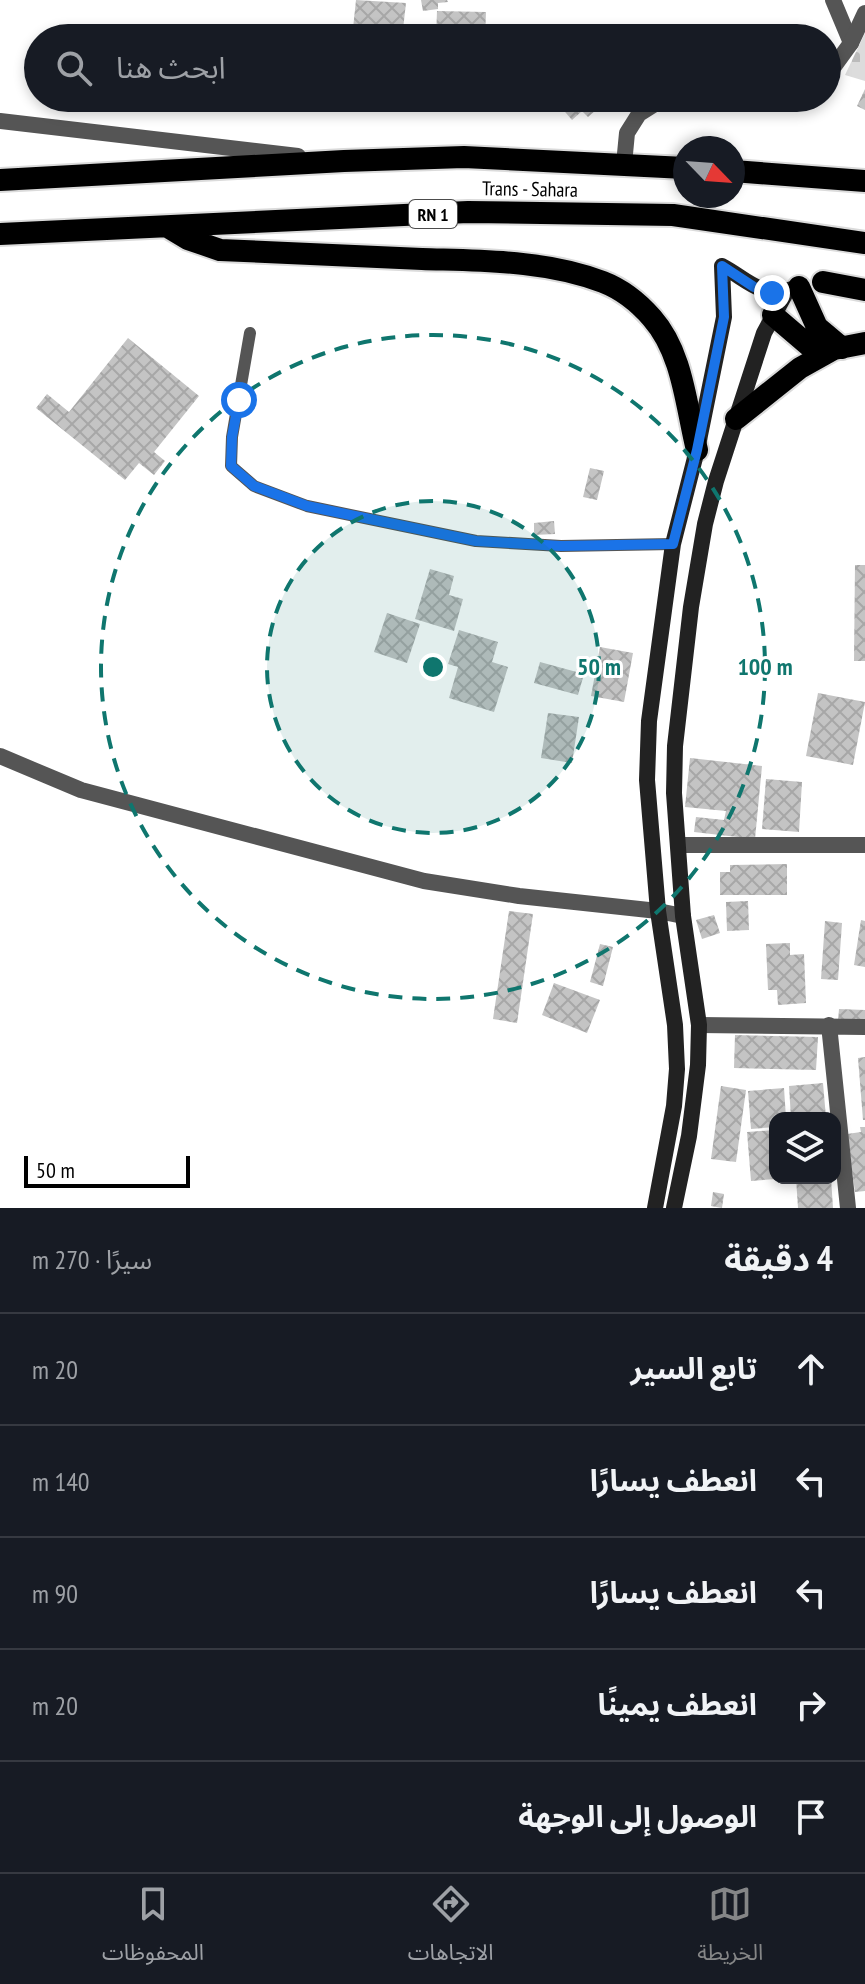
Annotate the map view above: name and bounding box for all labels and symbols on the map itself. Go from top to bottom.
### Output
north arrow [673,136,745,208]
street label: Trans - Sahara [482,175,578,203]
road number: RN 1 [409,200,457,228]
route end [754,275,790,311]
route start [221,382,257,418]
text: 50 m [577,651,621,682]
text: 100 m [737,651,793,682]
centre of rings [419,653,447,681]
scale bar [24,1152,190,1188]

